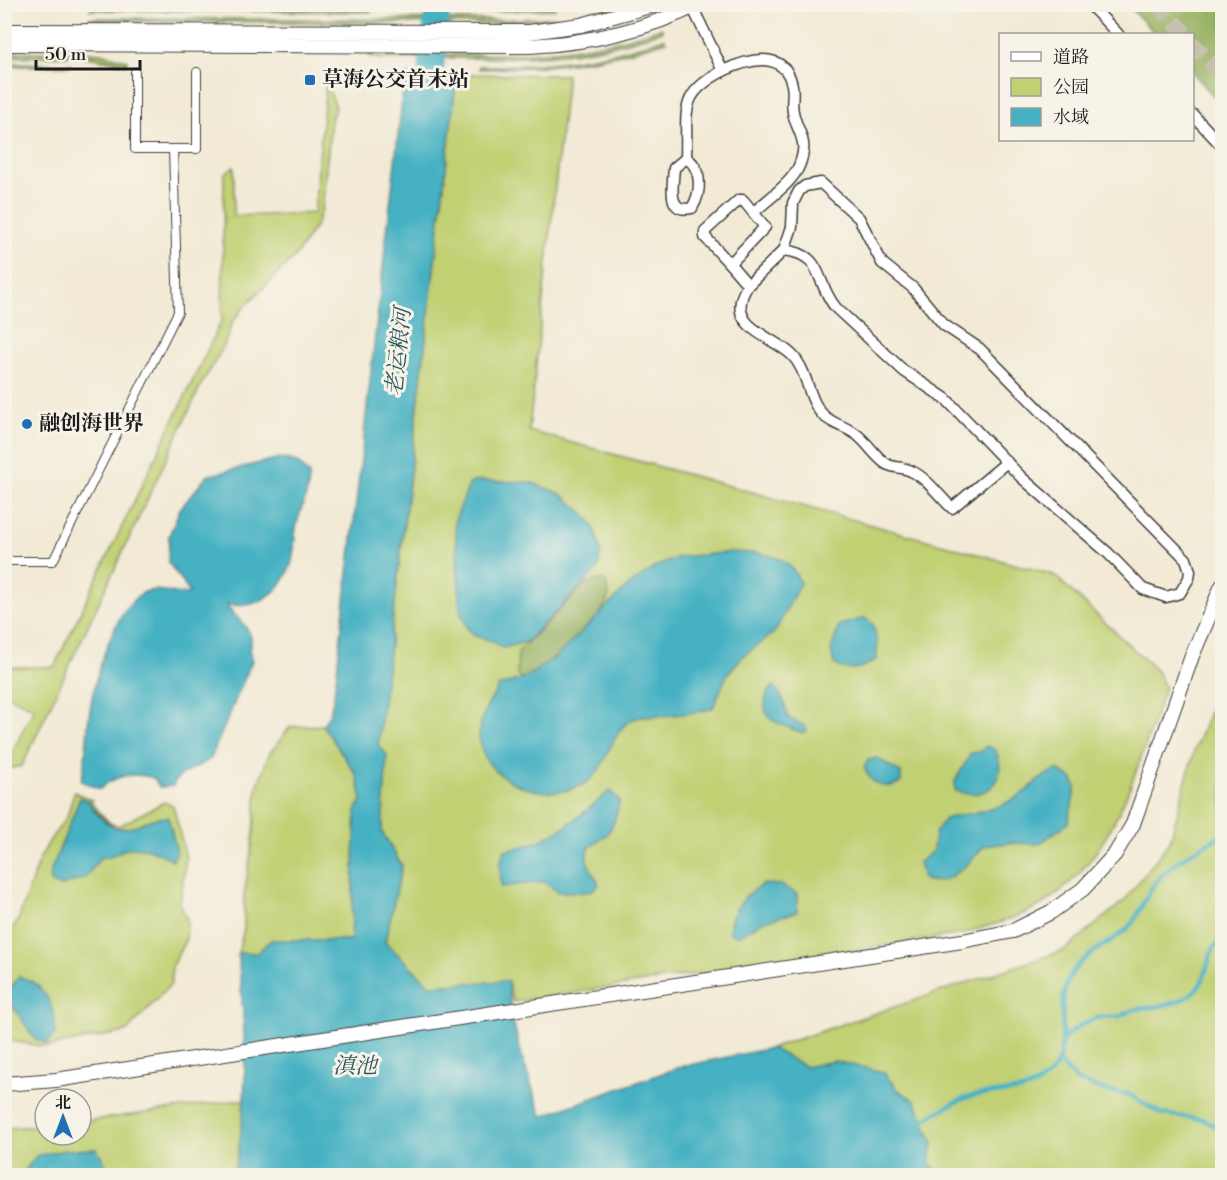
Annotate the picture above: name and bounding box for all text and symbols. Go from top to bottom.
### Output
scale bar [36,33,140,71]
legend [999,33,1194,141]
text: 50 m [45,43,87,66]
text: 道路 [1053,46,1089,69]
place label: 草海公交首末站 [322,67,469,93]
marker: 草海公交首末站 [303,73,317,87]
text: 公园 [1053,76,1089,99]
text: 水域 [1053,106,1089,129]
water label: 老运粮河 [381,303,417,397]
place label: 融创海世界 [39,411,144,437]
marker: 融创海世界 [20,417,34,431]
water label: 滇池 [333,1053,380,1080]
north arrow [33,1087,93,1147]
text: 北 [55,1093,71,1113]

